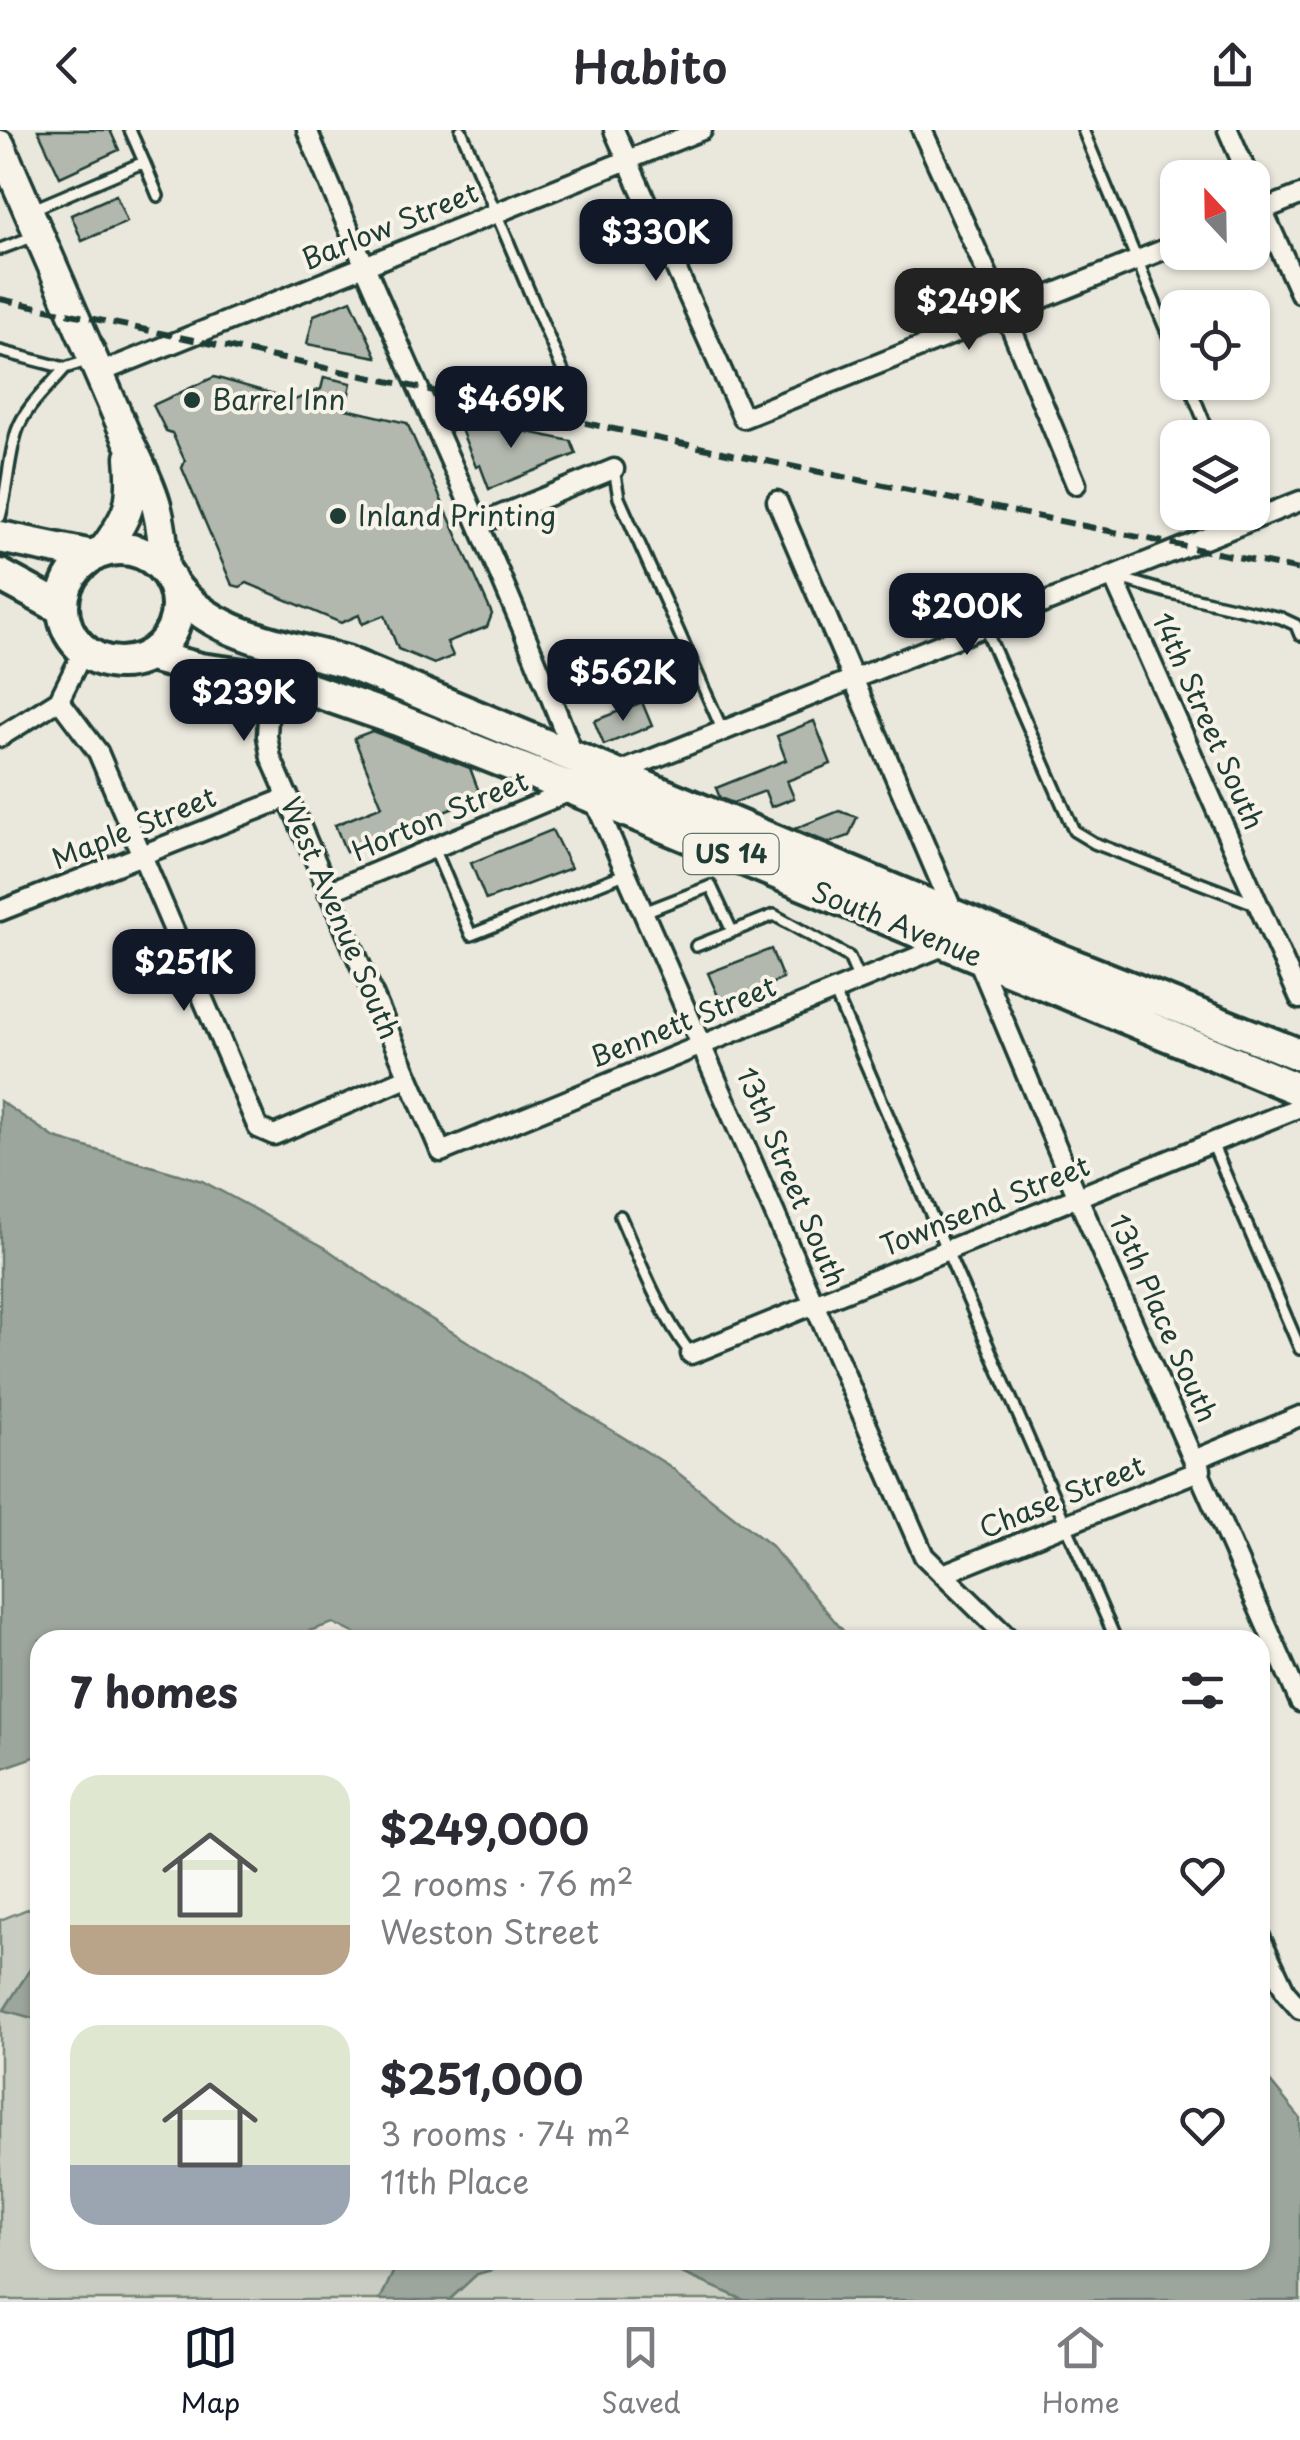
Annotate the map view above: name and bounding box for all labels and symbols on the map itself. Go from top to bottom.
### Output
north arrow [1160,160,1270,270]
street label: Barlow Street [295,170,484,280]
pin: $330K [586,199,726,284]
pin: $249K [899,268,1039,353]
pin: $469K [441,366,581,451]
place label: Barrel Inn [212,377,345,420]
marker: Barrel Inn [181,389,203,411]
place label: Inland Printing [358,493,556,536]
marker: Inland Printing [327,505,349,527]
pin: $200K [897,573,1037,658]
street label: 14th Street South [1142,605,1277,836]
pin: $562K [553,639,693,724]
pin: $239K [174,659,314,744]
street label: Horton Street [344,758,534,871]
street label: Maple Street [45,774,222,879]
street label: West Avenue South [271,789,412,1045]
road number: US 14 [684,834,778,874]
street label: South Avenue [806,869,989,976]
pin: $251K [114,929,254,1014]
street label: Bennett Street [583,964,782,1078]
street label: 13th Street South [727,1060,858,1293]
street label: Townsend Street [873,1143,1096,1266]
street label: 13th Place South [1099,1206,1230,1429]
street label: Chase Street [972,1443,1151,1548]

